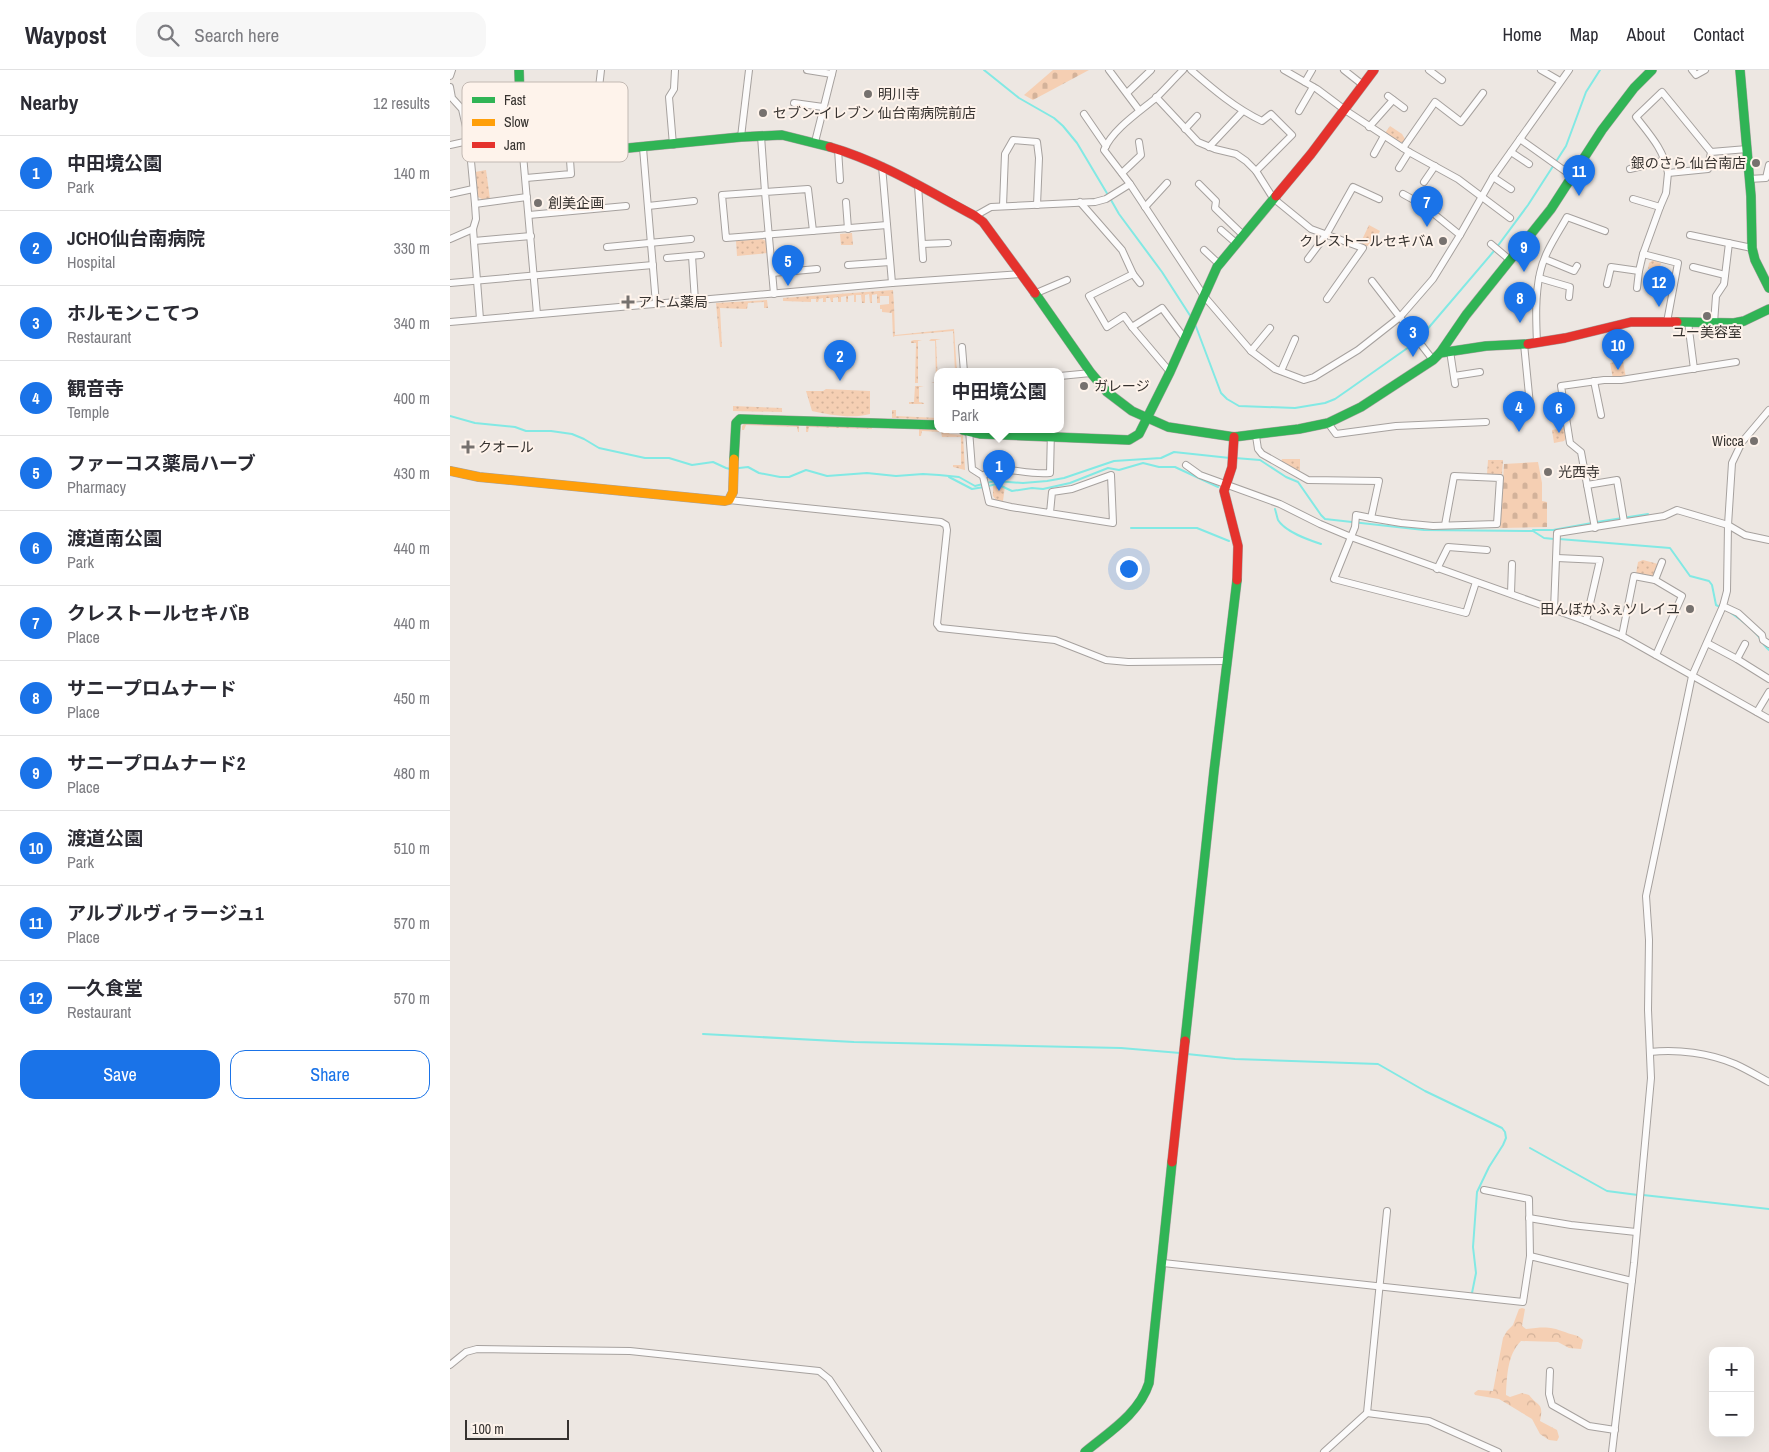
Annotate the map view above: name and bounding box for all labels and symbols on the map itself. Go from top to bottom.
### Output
legend [462,82,628,162]
place label: 明川寺 [878,85,920,103]
marker: 明川寺 [862,88,874,100]
text: Fast [504,91,526,109]
place label: セブン-イレブン 仙台南病院前店 [773,104,976,122]
marker: セブン-イレブン 仙台南病院前店 [757,107,769,119]
text: Slow [504,113,530,131]
text: Jam [504,136,526,154]
place label: 銀のさら 仙台南店 [1631,154,1746,172]
pin: 11 [1563,155,1595,196]
marker: 銀のさら 仙台南店 [1750,157,1762,169]
pin: 7 [1411,186,1443,227]
place label: 創美企画 [548,194,604,212]
marker: 創美企画 [532,197,544,209]
pin: 9 [1508,231,1540,272]
place label: クレストールセキバA [1299,232,1433,250]
marker: クレストールセキバA [1437,235,1449,247]
pin: 5 [772,245,804,286]
pin: 12 [1643,266,1675,307]
pin: 8 [1504,282,1536,323]
place label: アトム薬局 [638,293,708,311]
marker: アトム薬局 [622,296,634,308]
marker: ユー美容室 [1701,310,1713,322]
pin: 3 [1397,316,1429,357]
place label: ユー美容室 [1672,323,1742,341]
pin: 10 [1602,329,1634,370]
pin: 2 [824,340,856,381]
place label: ガレージ [1094,377,1150,395]
marker: ガレージ [1078,380,1090,392]
pin: 4 [1503,391,1535,432]
pin: 6 [1543,392,1575,433]
place label: Wicca [1712,432,1745,450]
marker: Wicca [1748,435,1760,447]
place label: クオール [478,438,534,456]
marker: クオール [462,441,474,453]
pin: 1 [983,450,1015,491]
place label: 光西寺 [1558,463,1600,481]
marker: 光西寺 [1542,466,1554,478]
your location [1116,556,1142,582]
place label: 田んぼかふぇソレイユ [1540,600,1680,618]
marker: 田んぼかふぇソレイユ [1684,603,1696,615]
scale bar [465,1417,569,1440]

